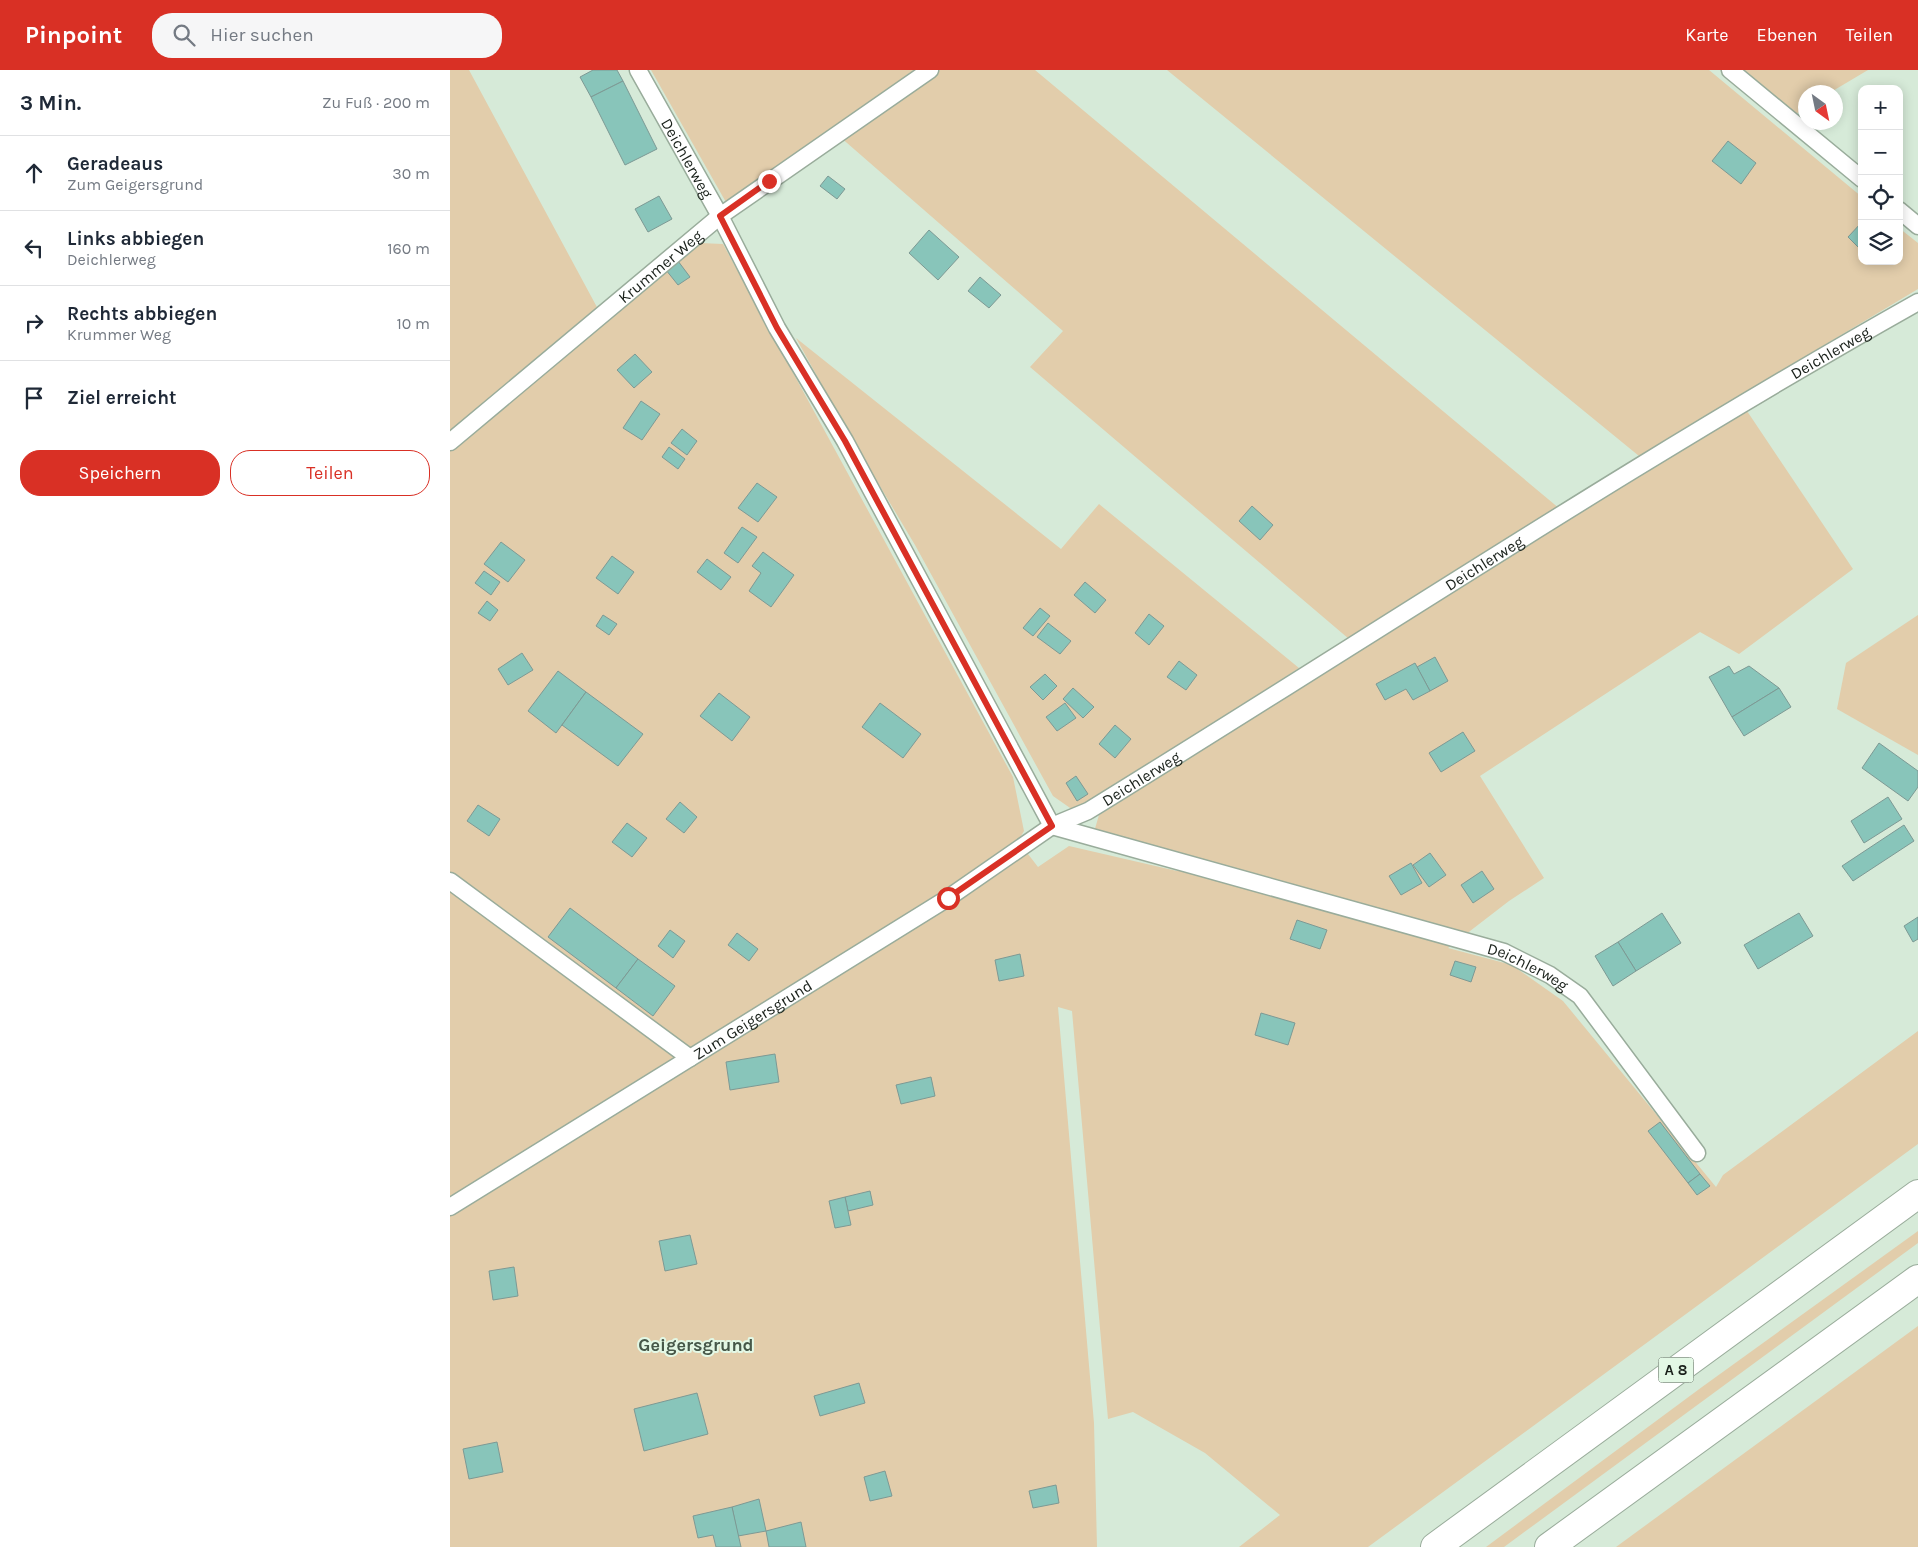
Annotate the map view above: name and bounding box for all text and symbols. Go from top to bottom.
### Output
search box [152,13,502,58]
text: Pinpoint [25,21,122,49]
icon: search [170,21,198,49]
text: Hier suchen [210,24,314,46]
text: Karte [1685,24,1729,46]
text: Ebenen [1757,24,1818,46]
text: Teilen [1846,24,1893,46]
north arrow [1798,85,1843,130]
map controls [1858,85,1903,265]
button: + [1858,85,1903,130]
text: 3 Min. [20,91,81,115]
text: Zu Fuß · 200 m [322,93,430,112]
street label: Deichlerweg [657,115,717,202]
button: − [1858,130,1903,175]
text: Geradeaus [67,153,163,175]
icon: ahead [20,159,48,187]
text: 30 m [392,164,430,183]
route end [758,170,781,193]
text: Zum Geigersgrund [67,175,203,194]
button: locate [1858,175,1903,220]
button: layers [1858,220,1903,265]
street label: Krummer Weg [614,226,706,307]
text: Links abbiegen [67,228,204,250]
icon: left [20,234,48,262]
text: 160 m [387,239,430,258]
text: Deichlerweg [67,250,156,269]
text: Rechts abbiegen [67,303,217,325]
icon: right [20,309,48,337]
text: 10 m [396,314,430,333]
street label: Deichlerweg [1787,322,1874,383]
text: Krummer Weg [67,325,171,344]
icon: arrive [20,384,48,412]
text: Ziel erreicht [67,387,177,409]
button: Speichern [20,450,220,496]
button: Teilen [230,450,430,496]
street label: Deichlerweg [1442,531,1527,595]
street label: Deichlerweg [1099,747,1184,810]
route start [937,887,960,910]
street label: Deichlerweg [1485,939,1572,995]
street label: Zum Geigersgrund [690,976,816,1064]
district label: Geigersgrund [638,1334,754,1356]
road number: A 8 [1658,1358,1694,1382]

